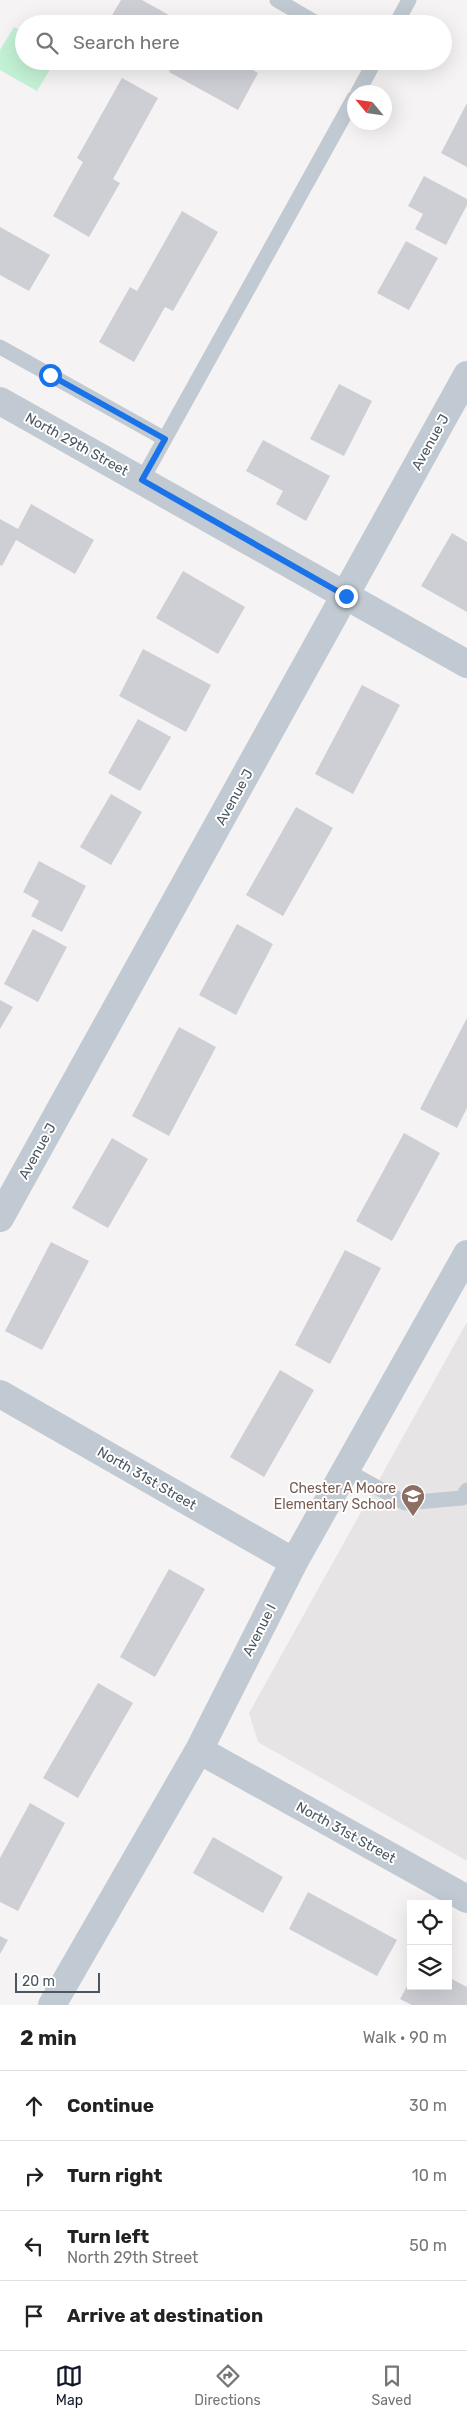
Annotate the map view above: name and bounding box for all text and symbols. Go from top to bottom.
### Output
search box [15,15,452,70]
icon: search [33,29,61,57]
text: Search here [73,31,180,54]
north arrow [347,85,392,130]
route start [39,364,62,387]
street label: North 29th Street [22,409,132,480]
street label: Avenue J [408,411,453,473]
route end [335,585,358,608]
street label: Avenue J [212,766,257,828]
street label: Avenue J [15,1120,60,1182]
street label: North 31st Street [94,1443,200,1514]
place label: Chester A Moore Elementary School [274,1480,396,1513]
school or university icon: Chester A Moore Elementary School [400,1483,426,1517]
street label: Avenue I [239,1601,280,1659]
street label: North 31st Street [293,1798,399,1867]
map controls [407,1900,452,1990]
button: locate [407,1900,452,1945]
button: layers [407,1945,452,1990]
scale bar [15,1970,100,1993]
text: 20 m [22,1973,55,1990]
text: 2 min [20,2025,77,2050]
text: Walk · 90 m [363,2028,447,2047]
icon: ahead [20,2092,48,2120]
text: Continue [67,2094,154,2117]
text: 30 m [409,2096,447,2115]
icon: right [20,2162,48,2190]
text: Turn right [67,2164,162,2187]
text: 10 m [412,2166,447,2185]
text: Turn left [67,2225,149,2248]
icon: left [20,2232,48,2260]
text: 50 m [409,2236,447,2255]
text: North 29th Street [67,2248,198,2267]
icon: arrive [20,2302,48,2330]
text: Arrive at destination [67,2304,263,2327]
tab: Map [55,2362,83,2409]
tab: Directions [194,2362,261,2409]
tab: Saved [372,2362,412,2409]

